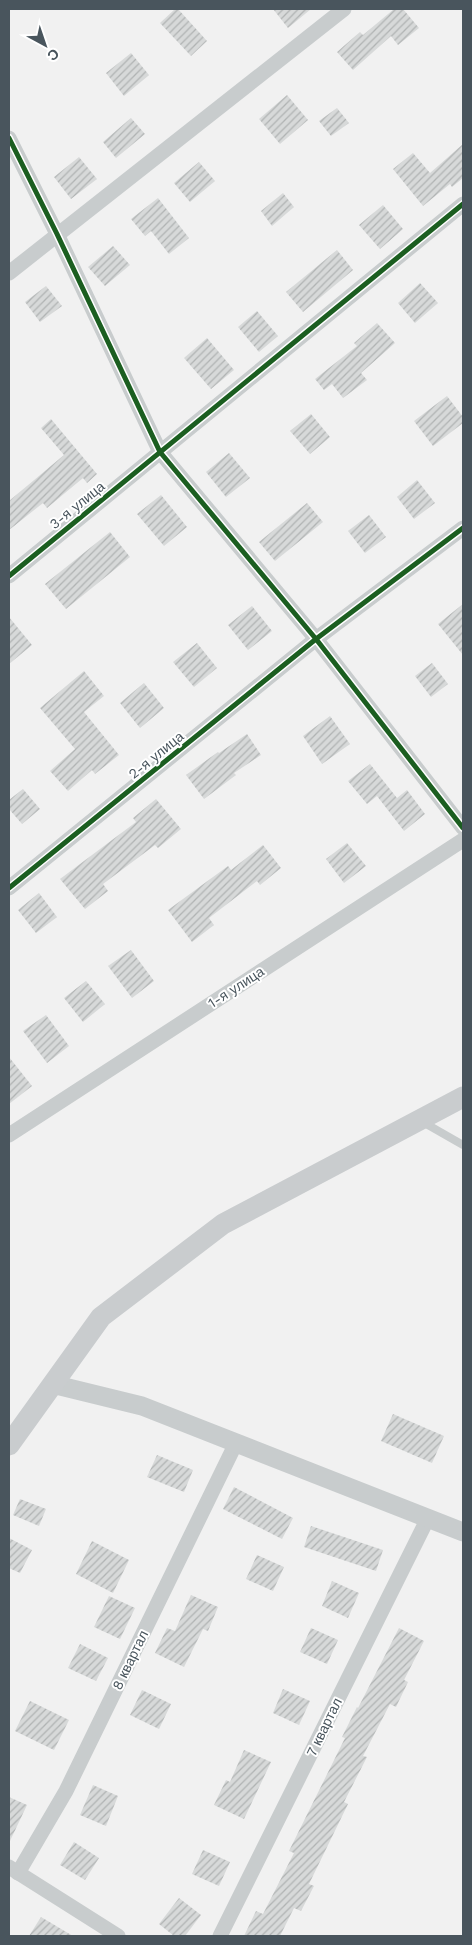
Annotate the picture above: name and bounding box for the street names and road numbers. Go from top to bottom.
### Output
street label: 3-я улица [46,478,108,532]
street label: 2-я улица [125,728,187,782]
street label: 1-я улица [205,963,267,1011]
street label: 8 квартал [109,1628,151,1692]
street label: 7 квартал [303,1695,345,1759]

